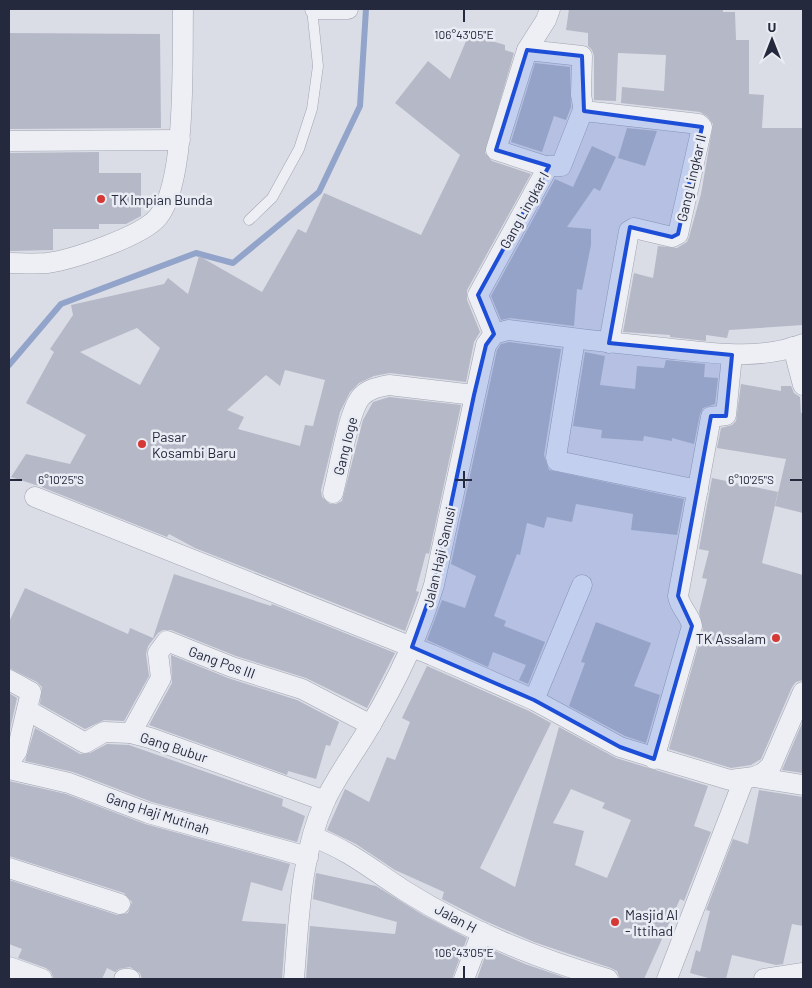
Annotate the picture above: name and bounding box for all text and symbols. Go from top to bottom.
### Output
north arrow [747,15,797,65]
text: U [768,18,777,35]
text: 106°43'05"E [434,27,494,41]
street label: Gang Lingkar II [673,133,709,223]
street label: Gang Lingkar I [496,168,552,252]
place label: TK Impian Bunda [111,191,213,208]
marker: TK Impian Bunda [95,193,107,205]
street label: Gang Ioge [330,415,360,477]
place label: Pasar Kosambi Baru [152,428,236,461]
marker: Pasar Kosambi Baru [136,438,148,450]
text: 6°10'25"S [38,472,84,486]
text: 6°10'25"S [728,472,774,486]
street label: Jalan Haji Sanusi [419,505,459,609]
place label: TK Assalam [696,630,766,647]
marker: TK Assalam [770,632,782,644]
street label: Gang Pos III [186,642,258,682]
street label: Gang Bubur [138,728,210,766]
street label: Gang Haji Mutinah [104,788,212,838]
street label: Jalan H [432,900,480,936]
place label: Masjid Al - Ittihad [625,906,678,939]
marker: Masjid Al - Ittihad [609,916,621,928]
text: 106°43'05"E [434,945,494,959]

